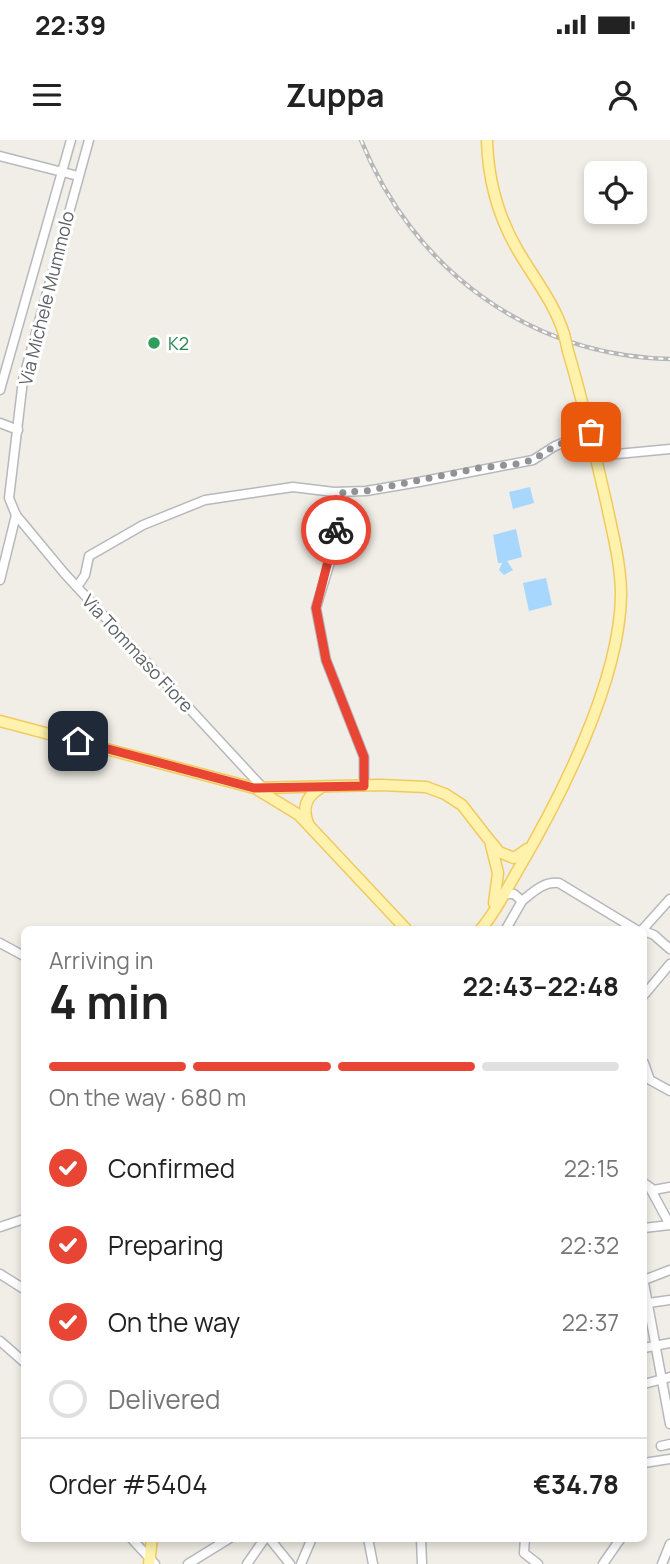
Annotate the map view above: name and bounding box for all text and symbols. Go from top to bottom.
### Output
text: 22:39 [35,7,106,43]
text: Zuppa [285,73,385,117]
icon: menu [28,76,66,114]
icon: person [604,76,642,114]
map controls [584,161,647,224]
button: locate [584,161,647,224]
street label: Via Michele Mummolo [13,208,79,388]
place label: K2 [168,331,189,355]
marker: K2 [146,335,162,351]
pin [561,402,621,462]
icon: bag [572,413,610,451]
courier [301,495,371,565]
icon: bike [317,511,355,549]
street label: Via Tommaso Fiore [77,589,199,717]
pin [48,711,108,771]
icon: home [59,722,97,760]
text: Arriving in [49,944,154,976]
text: 22:43–22:48 [463,968,619,1004]
text: 4 min [49,970,169,1033]
text: On the way · 680 m [49,1081,246,1113]
icon: check [49,1149,87,1187]
text: Confirmed [108,1150,235,1186]
text: 22:15 [564,1152,619,1184]
icon: check [49,1226,87,1264]
text: Preparing [108,1227,224,1263]
text: 22:32 [560,1229,619,1261]
icon: check [49,1303,87,1341]
text: On the way [108,1304,240,1340]
text: 22:37 [562,1306,619,1338]
text: Delivered [108,1381,220,1417]
text: Order #5404 [49,1466,208,1502]
text: €34.78 [533,1466,619,1502]

